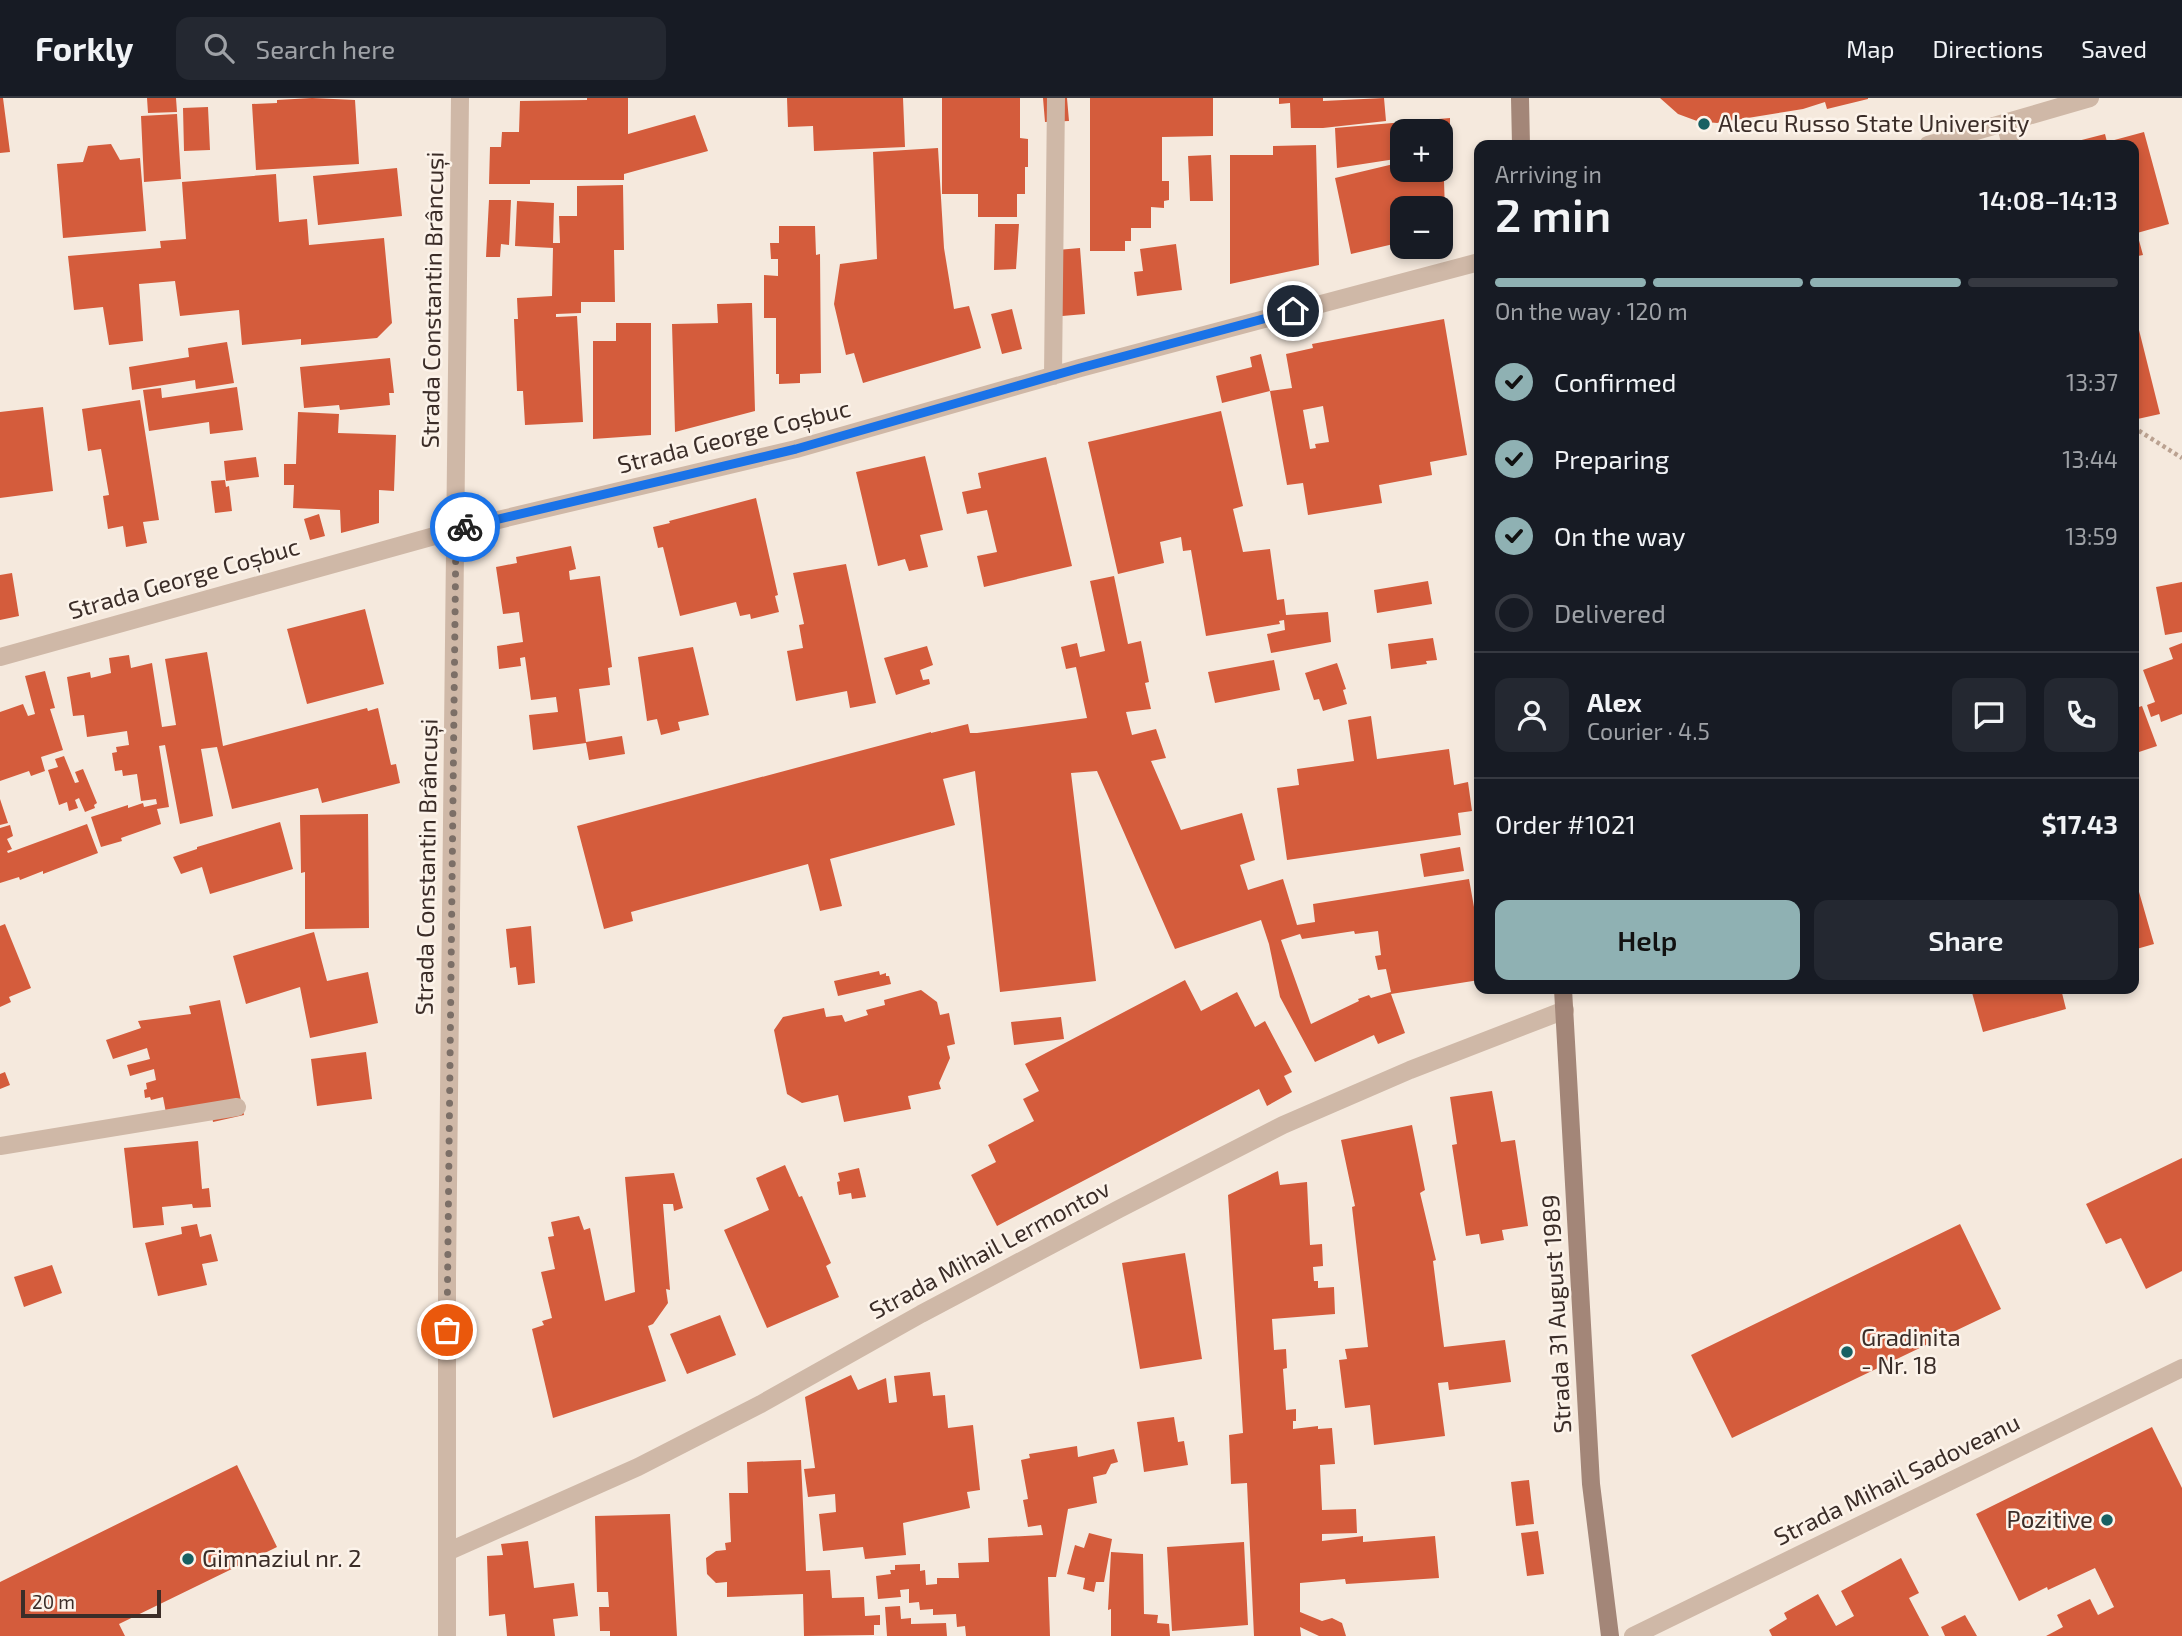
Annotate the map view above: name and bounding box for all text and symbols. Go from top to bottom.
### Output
search box [176,17,666,80]
text: Forkly [35,28,134,68]
icon: search [200,29,238,67]
text: Search here [256,33,395,64]
text: Map [1846,34,1894,63]
text: Directions [1932,34,2043,63]
text: Saved [2081,34,2147,63]
place label: Alecu Russo State University [1718,108,2030,137]
marker: Alecu Russo State University [1696,116,1712,132]
map controls [1390,119,1453,259]
button: + [1390,119,1453,182]
street label: Strada Constantin Brâncuși [414,151,451,449]
text: Arriving in [1495,160,1602,188]
text: 14:08–14:13 [1979,184,2118,215]
text: 2 min [1495,186,1611,241]
button: − [1390,196,1453,259]
pin [1263,281,1323,341]
icon: home [1274,292,1312,330]
text: On the way · 120 m [1495,297,1688,325]
icon: check [1495,363,1533,401]
text: Confirmed [1554,366,1677,397]
text: 13:37 [2066,368,2118,396]
street label: Strada George Coșbuc [614,393,853,480]
icon: check [1495,440,1533,478]
text: Preparing [1554,443,1669,474]
text: 13:44 [2062,445,2118,473]
courier [430,492,500,562]
icon: bike [446,508,484,546]
icon: check [1495,517,1533,555]
text: On the way [1554,520,1685,551]
text: 13:59 [2065,522,2118,550]
street label: Strada George Coșbuc [65,531,303,626]
text: Delivered [1554,597,1666,628]
button: person [1495,678,1569,752]
button: chat [1952,678,2026,752]
button: phone [2044,678,2118,752]
text: Alex [1587,686,1642,717]
text: Courier · 4.5 [1587,717,1710,745]
street label: Strada Constantin Brâncuși [408,718,445,1016]
text: Order #1021 [1495,808,1636,839]
text: $17.43 [2042,808,2118,839]
button: Help [1495,900,1800,980]
button: Share [1814,900,2118,980]
street label: Strada Mihail Lermontov [864,1173,1115,1324]
street label: Strada 31 August 1989 [1535,1194,1576,1434]
pin [417,1300,477,1360]
icon: bag [428,1311,466,1349]
place label: Gradinita - Nr. 18 [1861,1322,1961,1379]
marker: Gradinita - Nr. 18 [1839,1344,1855,1360]
street label: Strada Mihail Sadoveanu [1769,1407,2024,1551]
place label: Pozitive [2007,1504,2093,1533]
marker: Pozitive [2099,1512,2115,1528]
place label: Gimnaziul nr. 2 [202,1543,362,1572]
marker: Gimnaziul nr. 2 [180,1551,196,1567]
scale bar [21,1587,161,1619]
text: 20 m [32,1590,75,1613]

